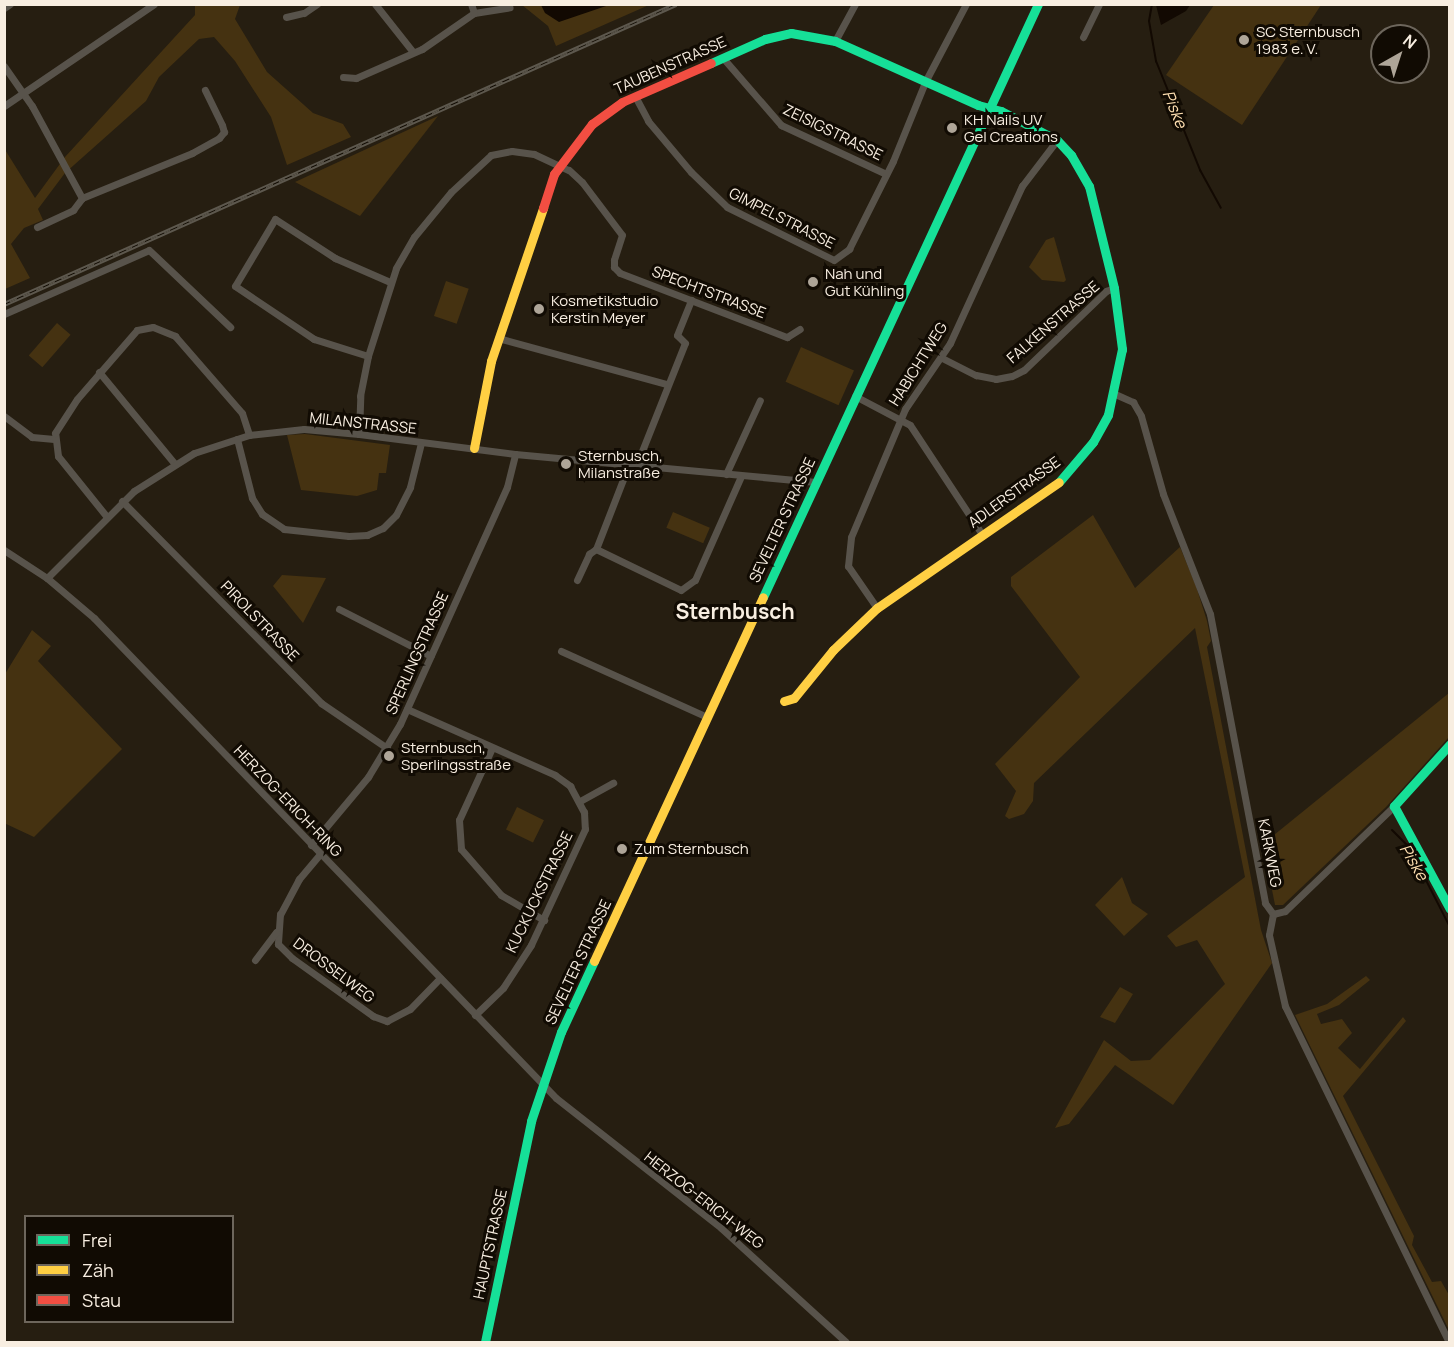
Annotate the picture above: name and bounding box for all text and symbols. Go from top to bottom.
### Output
place label: SC Sternbusch 1983 e. V. [1256,22,1360,57]
north arrow [1370,24,1430,84]
text: N [1399,29,1421,54]
street label: TAUBENSTRASSE [611,32,729,98]
marker: SC Sternbusch 1983 e. V. [1237,33,1251,47]
water label: Piske [1159,87,1191,131]
street label: ZEISIGSTRASSE [780,100,886,164]
place label: KH Nails UV Gel Creations [964,110,1058,145]
marker: KH Nails UV Gel Creations [945,121,959,135]
street label: GIMPELSTRASSE [726,184,838,252]
street label: SPECHTSTRASSE [650,262,768,322]
place label: Nah und Gut Kühling [825,264,904,299]
marker: Nah und Gut Kühling [806,275,820,289]
street label: FALKENSTRASSE [1003,277,1103,367]
place label: Kosmetikstudio Kerstin Meyer [551,291,658,326]
marker: Kosmetikstudio Kerstin Meyer [532,302,546,316]
street label: HABICHTWEG [885,319,951,409]
street label: MILANSTRASSE [309,408,417,438]
place label: Sternbusch, Milanstraße [578,446,663,481]
street label: ADLERSTRASSE [964,453,1064,531]
street label: SEVELTER STRASSE [745,455,819,585]
marker: Sternbusch, Milanstraße [559,457,573,471]
street label: PIROLSTRASSE [217,577,303,665]
street label: SPERLINGSTRASSE [382,589,452,717]
district label: Sternbusch [675,598,795,624]
place label: Sternbusch, Sperlingsstraße [401,738,511,773]
street label: HERZOG-ERICH-RING [230,742,346,860]
marker: Sternbusch, Sperlingsstraße [382,749,396,763]
street label: KARKWEG [1255,817,1285,889]
street label: KUCKUCKSTRASSE [502,828,576,956]
place label: Zum Sternbusch [634,840,749,858]
water label: Piske [1396,840,1432,884]
marker: Zum Sternbusch [615,842,629,856]
street label: SEVELTER STRASSE [541,897,615,1027]
street label: DROSSELWEG [290,934,378,1006]
street label: HERZOG-ERICH-WEG [641,1148,767,1252]
street label: HAUPTSTRASSE [470,1187,510,1301]
legend [24,1215,234,1323]
text: Frei [82,1228,112,1252]
text: Zäh [82,1258,114,1282]
text: Stau [82,1288,121,1312]

